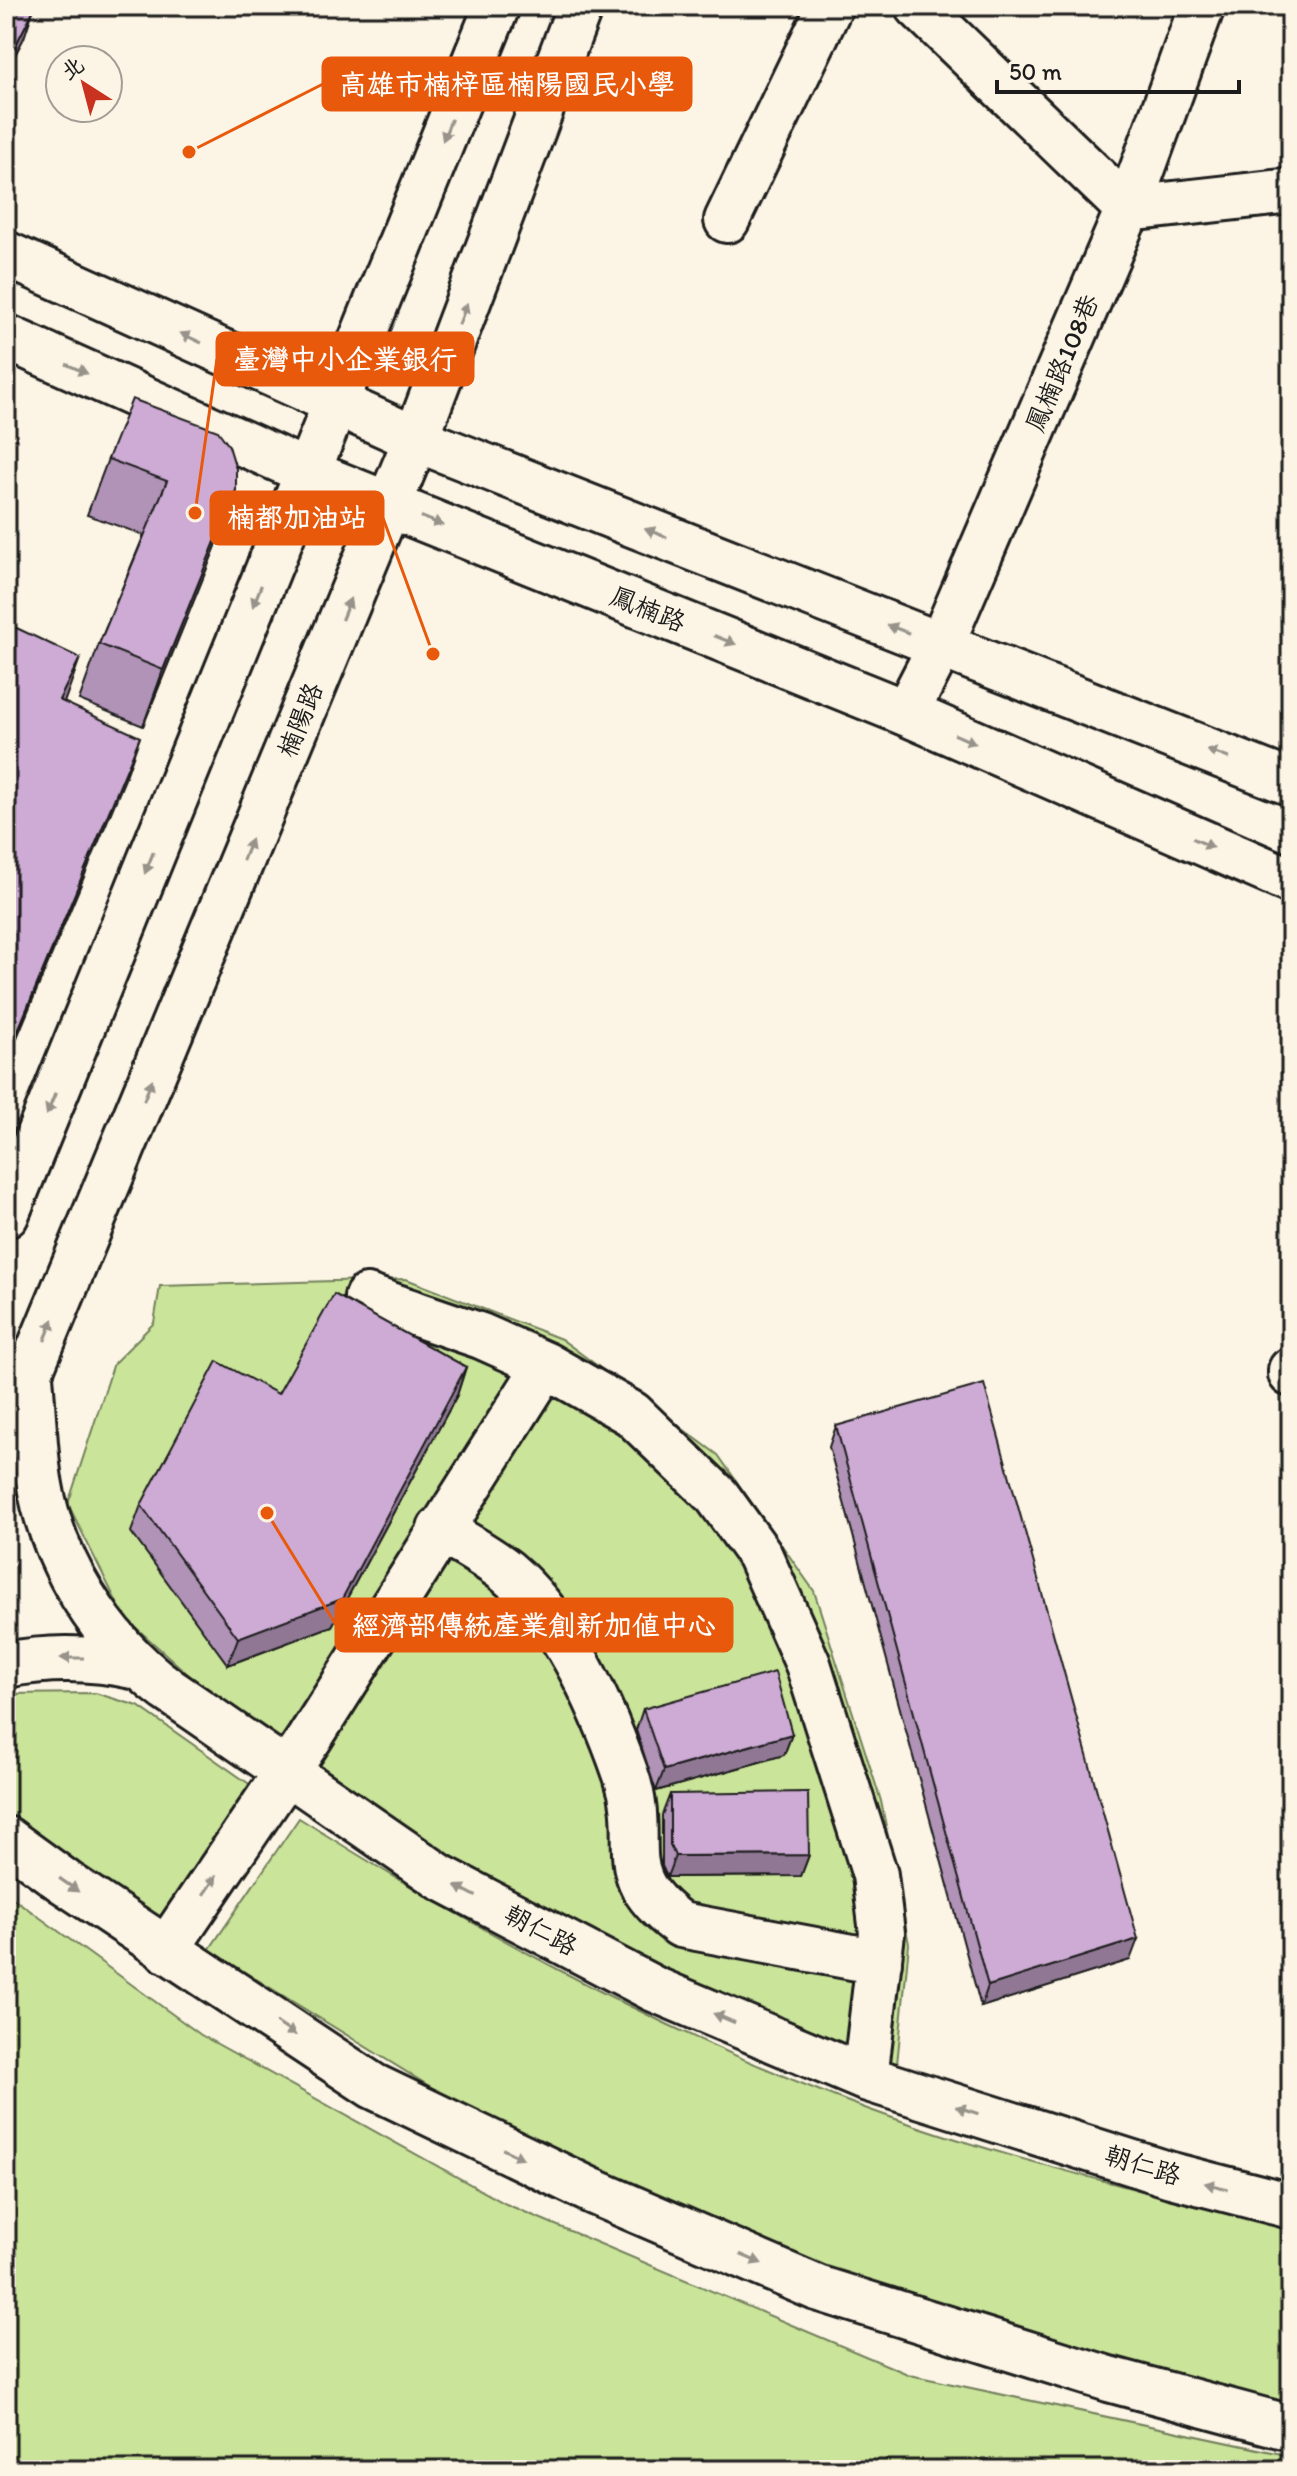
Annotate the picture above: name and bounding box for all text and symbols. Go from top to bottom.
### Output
north arrow [44,44,124,124]
scale bar [997,44,1239,94]
text: 北 [56,51,89,86]
text: 50 m [1009,57,1062,86]
callout: 高雄市楠梓區楠陽國民小學 [323,58,691,110]
text: 高雄市楠梓區楠陽國民小學 [339,67,675,101]
one-way arrow [440,118,453,142]
street label: 鳳楠路108巷 [1019,289,1105,437]
one-way arrow [457,302,470,326]
one-way arrow [180,332,203,345]
callout: 臺灣中小企業銀行 [217,333,473,385]
text: 臺灣中小企業銀行 [233,342,457,376]
one-way arrow [65,362,89,376]
callout: 楠都加油站 [211,492,383,544]
text: 楠都加油站 [227,500,367,534]
one-way arrow [420,515,444,528]
one-way arrow [644,526,668,539]
street label: 鳳楠路 [606,580,690,638]
one-way arrow [250,584,263,608]
one-way arrow [340,597,353,621]
one-way arrow [886,622,910,635]
one-way arrow [713,633,736,646]
street label: 楠陽路 [271,678,329,762]
one-way arrow [953,732,977,745]
one-way arrow [1206,747,1230,760]
one-way arrow [1191,836,1215,850]
one-way arrow [241,837,254,861]
one-way arrow [142,851,155,875]
one-way arrow [142,1078,155,1102]
one-way arrow [44,1092,57,1116]
one-way arrow [43,1318,56,1342]
callout: 經濟部傳統產業創新加值中心 [336,1599,732,1651]
text: 經濟部傳統產業創新加值中心 [352,1608,716,1642]
one-way arrow [59,1652,84,1665]
one-way arrow [202,1875,217,1896]
one-way arrow [59,1877,80,1892]
one-way arrow [455,1884,477,1898]
street label: 朝仁路 [499,1898,583,1962]
one-way arrow [712,2012,736,2025]
one-way arrow [275,2021,296,2036]
one-way arrow [955,2103,979,2116]
street label: 朝仁路 [1101,2138,1185,2192]
one-way arrow [501,2147,525,2161]
one-way arrow [1203,2180,1228,2192]
one-way arrow [739,2253,762,2266]

